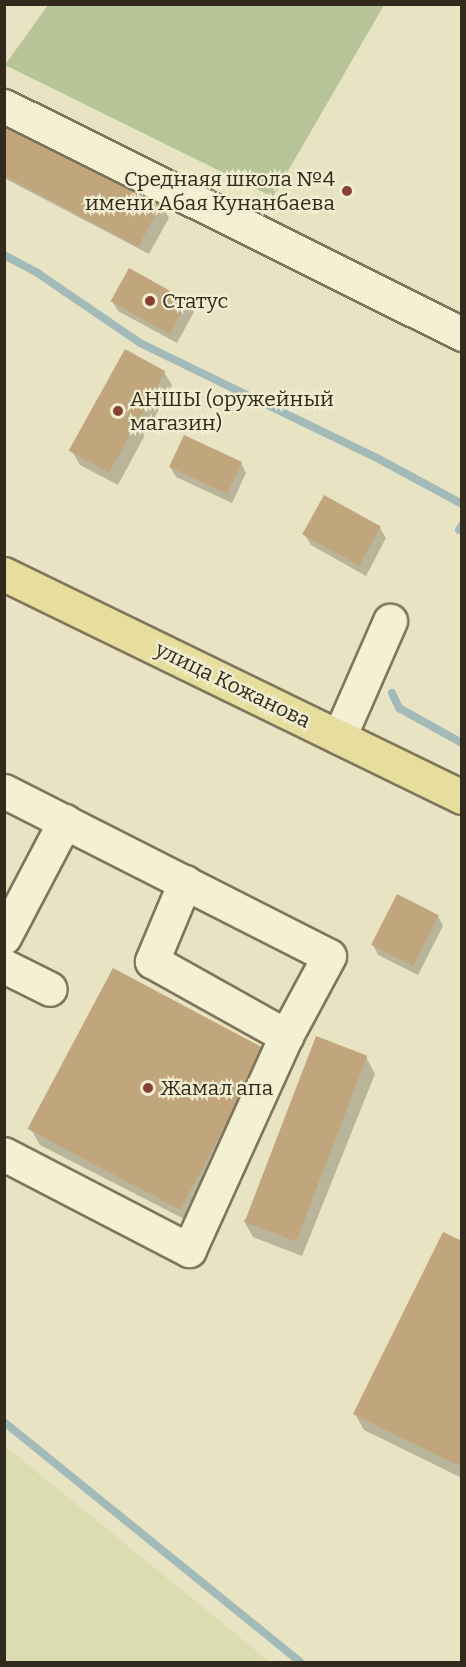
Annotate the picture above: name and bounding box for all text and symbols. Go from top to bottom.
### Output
place label: Среднаяя школа №4 имени Абая Кунанбаева [85,166,335,216]
marker: Среднаяя школа №4 имени Абая Кунанбаева [340,184,354,198]
place label: Статус [162,288,228,314]
marker: Статус [143,294,157,308]
place label: АНШЫ (оружейный магазин) [130,386,334,436]
marker: АНШЫ (оружейный магазин) [111,404,125,418]
street label: улица Кожанова [151,637,315,733]
place label: Жамал апа [160,1075,273,1101]
marker: Жамал апа [141,1081,155,1095]

